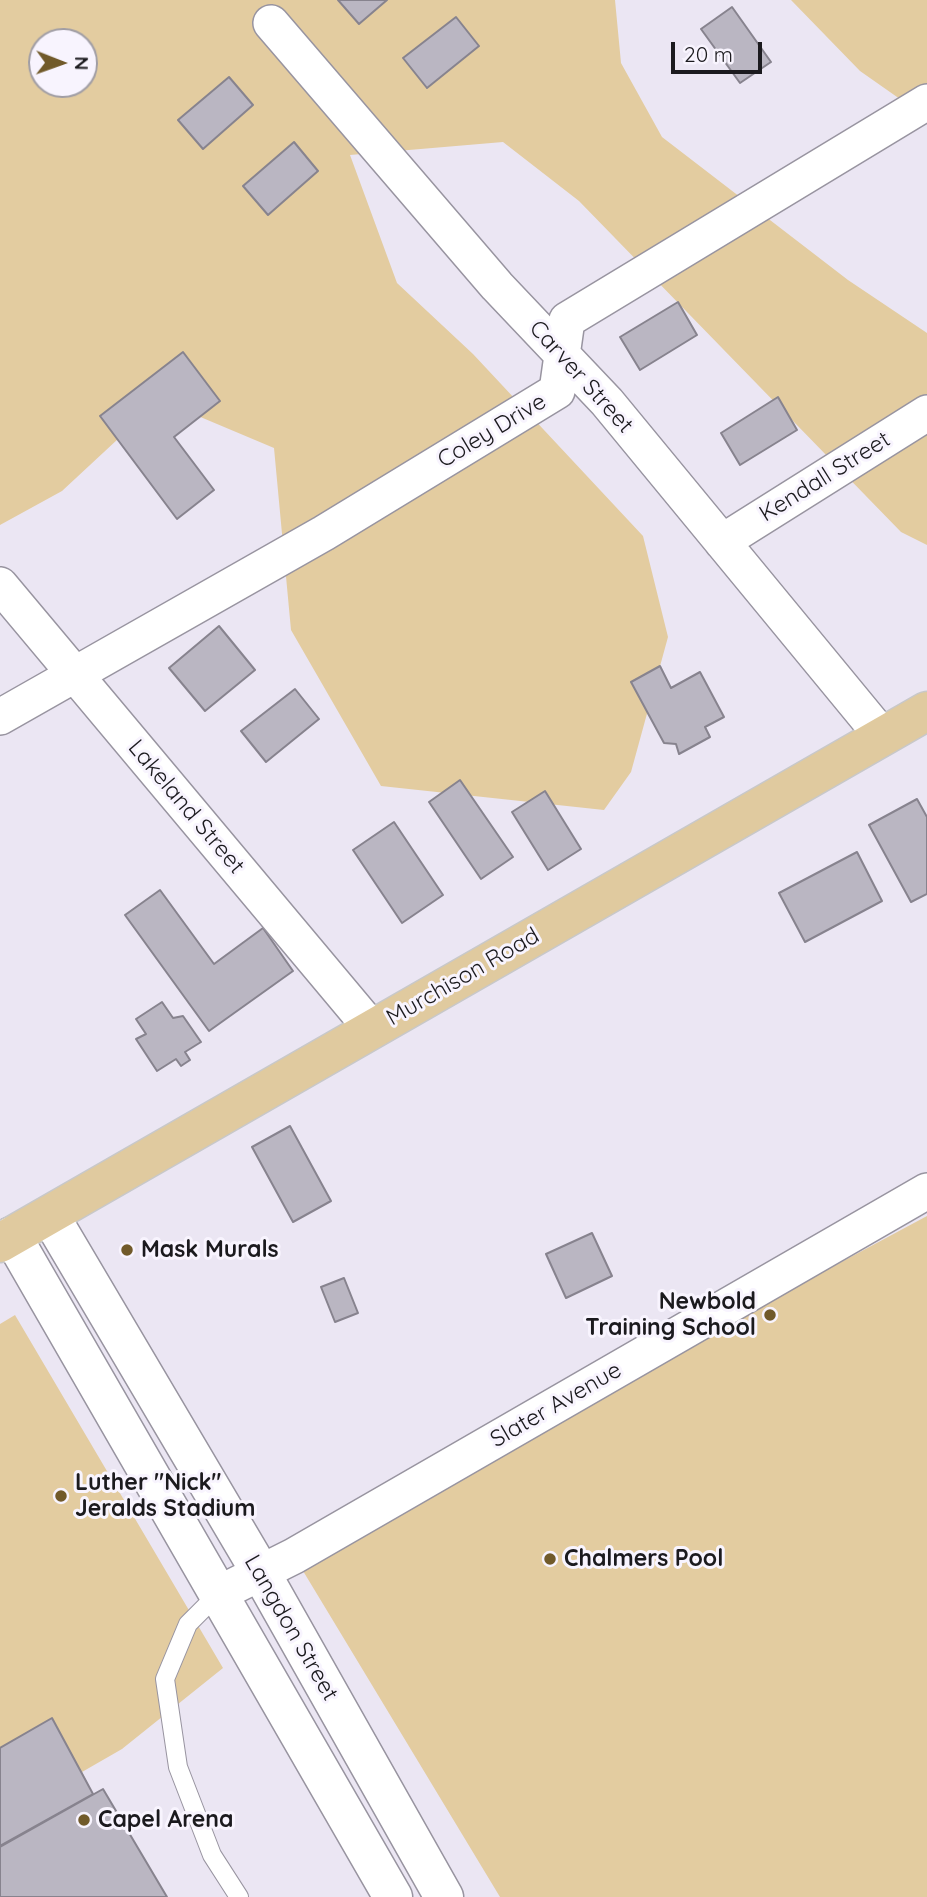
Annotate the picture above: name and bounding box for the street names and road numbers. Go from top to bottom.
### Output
street label: Carver Street [523,315,639,439]
street label: Coley Drive [433,388,551,474]
street label: Kendall Street [755,426,895,528]
street label: Lakeland Street [122,734,250,880]
street label: Murchison Road [382,922,544,1032]
street label: Slater Avenue [486,1356,626,1454]
street label: Langdon Street [238,1550,344,1706]

